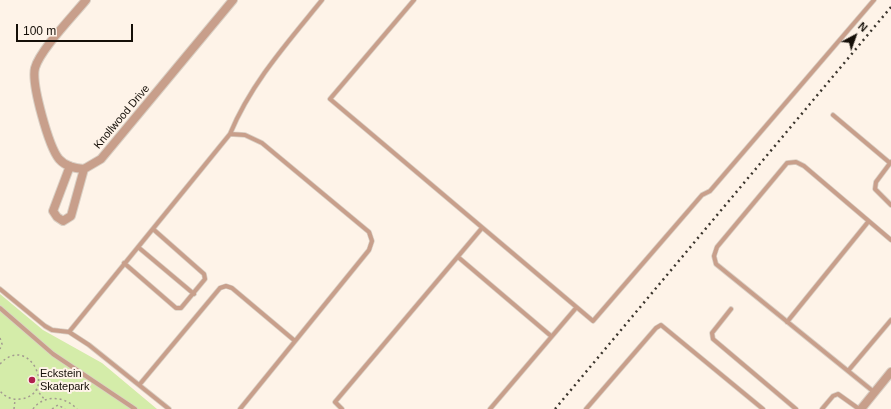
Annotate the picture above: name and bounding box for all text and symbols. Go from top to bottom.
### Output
scale bar [18,16,135,42]
north arrow [835,16,875,56]
text: N [856,20,870,34]
text: 100 m [23,24,56,38]
street label: Knollwood Drive [91,82,153,152]
place label: Eckstein Skatepark [40,367,90,393]
marker: Eckstein Skatepark [27,375,37,385]

